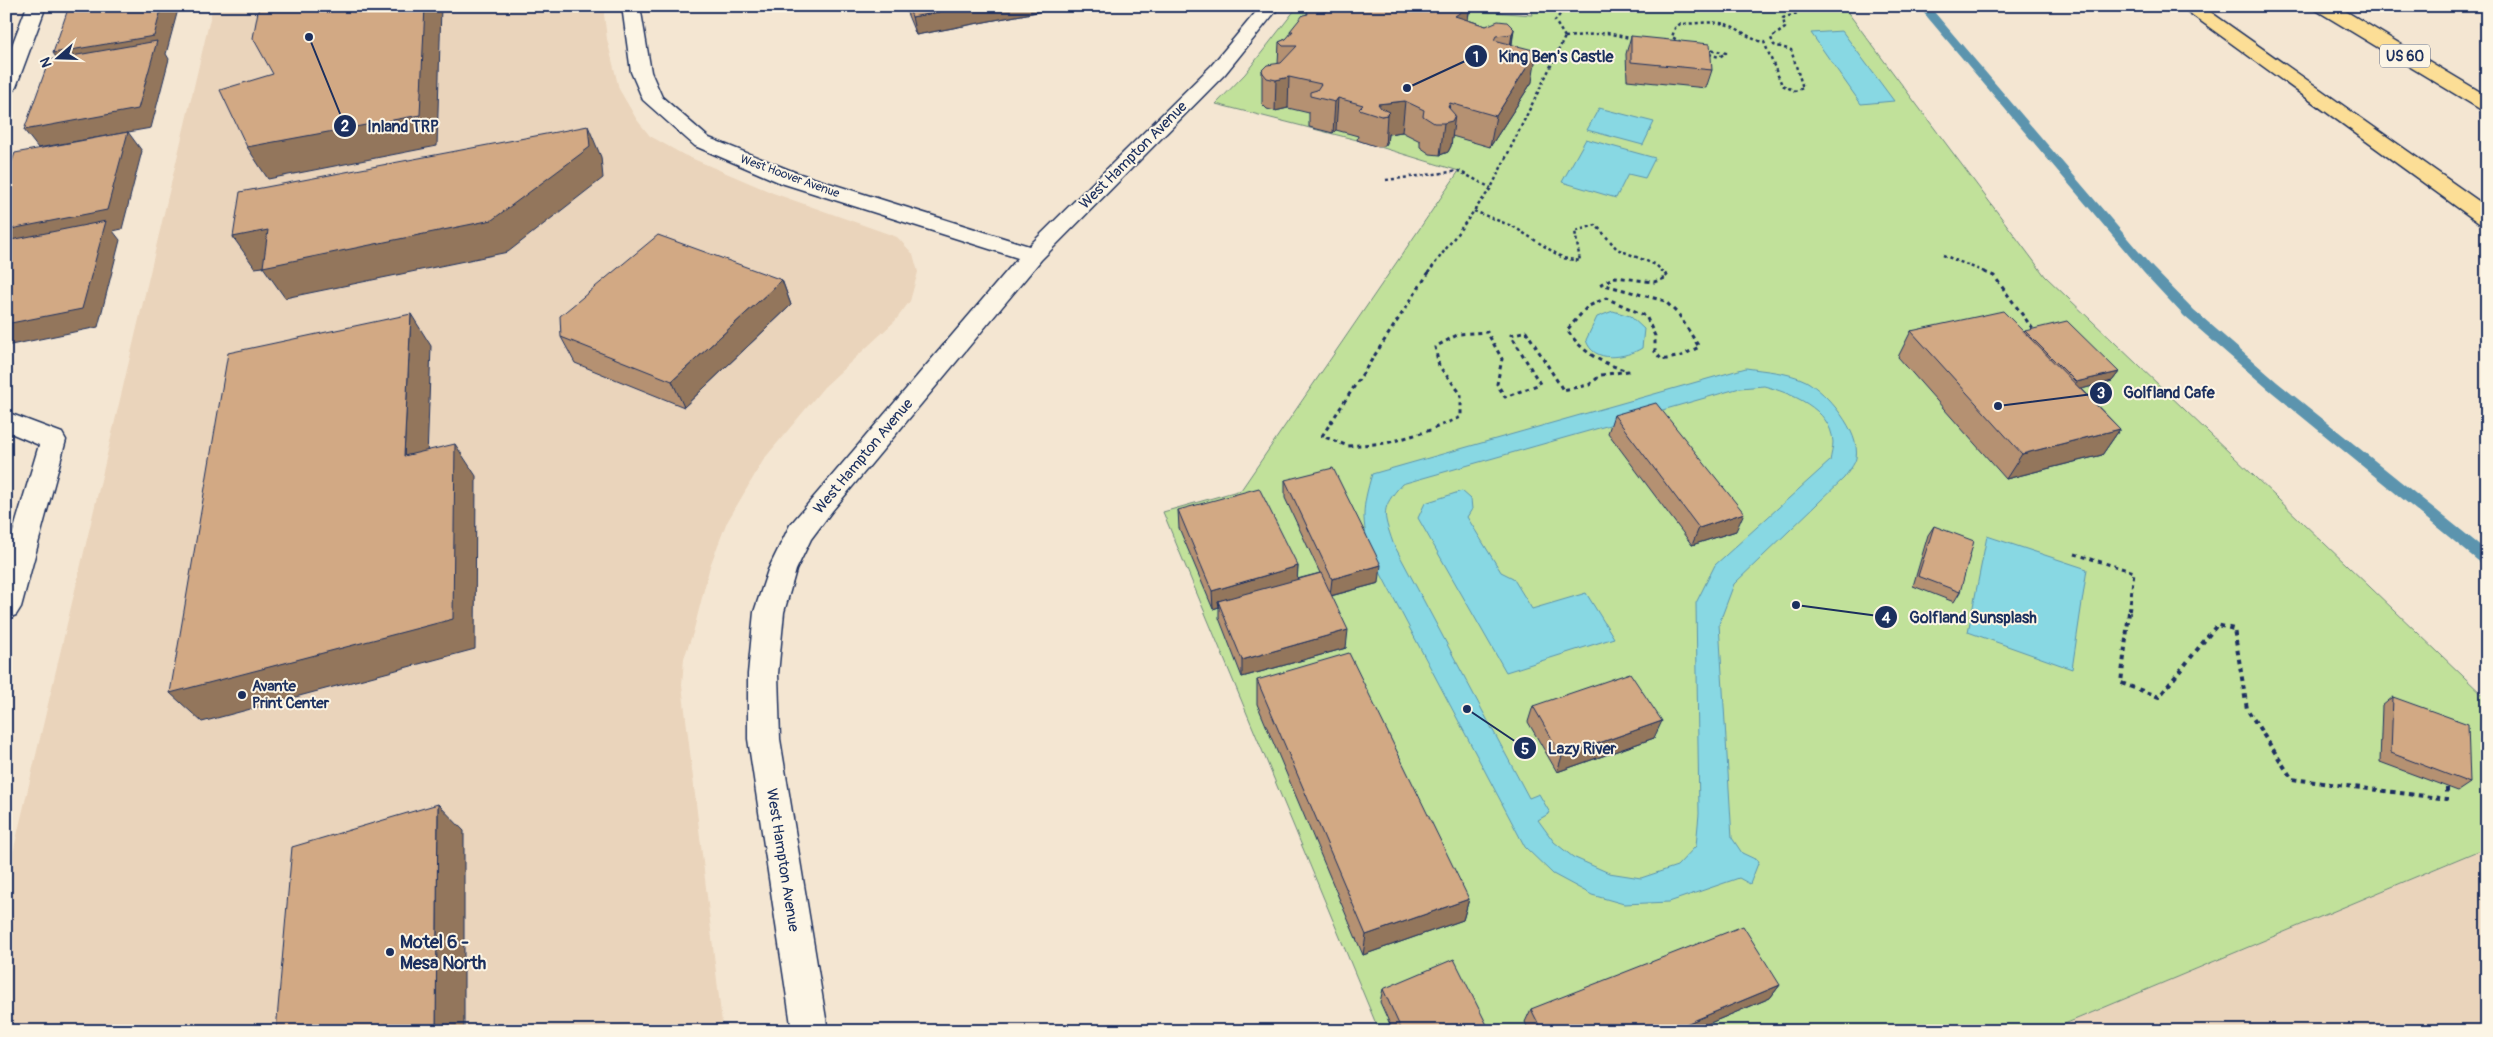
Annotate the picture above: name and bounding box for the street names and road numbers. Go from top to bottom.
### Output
road number: US 60 [2380,44,2430,68]
street label: West Hampton Avenue [1075,97,1192,213]
street label: West Hoover Avenue [738,152,842,201]
street label: West Hampton Avenue [810,394,918,518]
street label: West Hampton Avenue [762,787,803,934]

